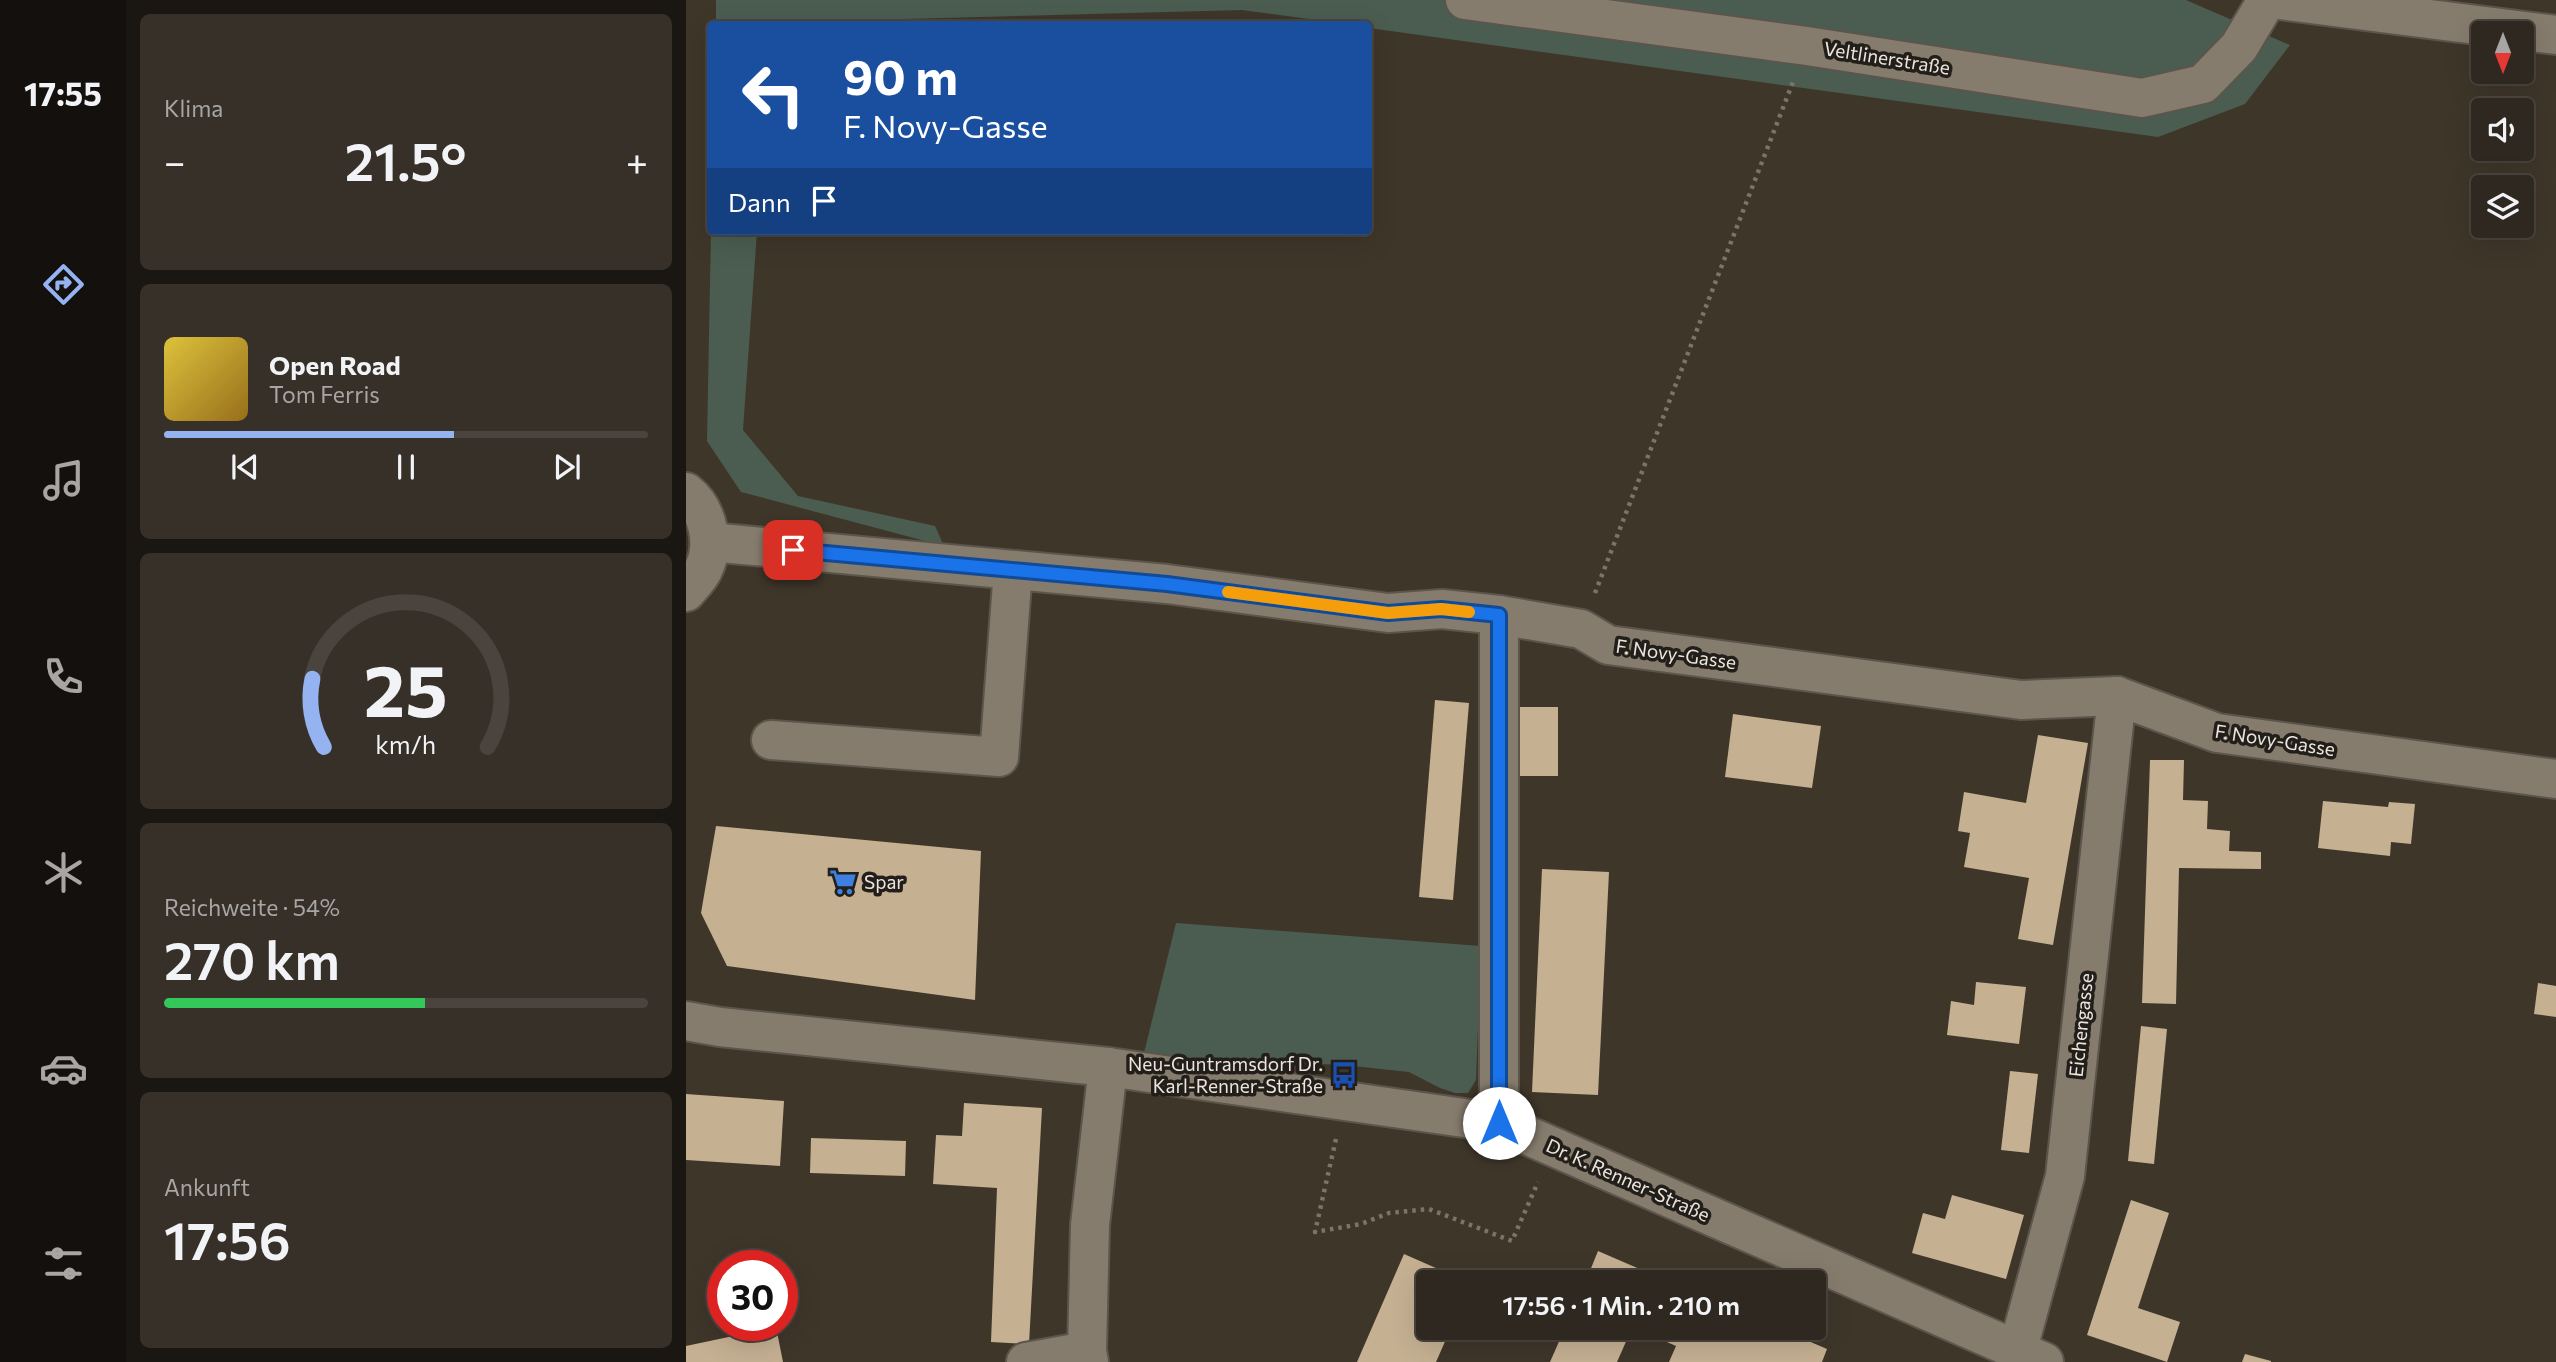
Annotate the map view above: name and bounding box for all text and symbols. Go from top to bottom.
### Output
north arrow [2471,21,2534,84]
map controls [2471,21,2534,238]
street label: Veltlinerstraße [1822,36,1952,79]
text: 90 m [843,45,958,105]
icon: left [728,49,819,140]
text: 17:55 [24,73,102,113]
text: Klima [164,94,223,122]
button: sound [2471,98,2534,161]
text: F. Novy-Gasse [843,105,1048,145]
text: 21.5° [345,128,466,192]
text: − [164,137,186,184]
text: + [626,137,648,184]
button: layers [2471,175,2534,238]
icon: arrive [805,182,843,220]
text: Dann [728,186,791,217]
icon: directions [39,260,88,309]
text: Open Road [269,349,401,380]
text: Tom Ferris [269,380,380,408]
icon: previous [226,448,264,486]
icon: pause [387,448,425,486]
icon: next [548,448,586,486]
icon: music [39,456,88,505]
pin [763,520,823,580]
icon: arrive [774,531,812,569]
street label: F. Novy-Gasse [1614,634,1738,673]
text: 25 [364,643,448,732]
icon: phone [39,652,88,701]
street label: F. Novy-Gasse [2213,719,2337,760]
text: km/h [376,729,436,759]
icon: climate [39,848,88,897]
supermarket icon: Spar [828,867,858,897]
place label: Spar [864,870,904,893]
text: Reichweite · 54% [164,893,340,921]
text: 270 km [164,927,340,991]
street label: Eichengasse [2064,972,2097,1078]
icon: car [39,1044,88,1093]
place label: Neu-Guntramsdorf Dr. Karl-Renner-Straße [1128,1052,1323,1097]
bus stop icon: Neu-Guntramsdorf Dr. Karl-Renner-Straße [1329,1060,1359,1090]
position arrow [1462,1086,1536,1160]
street label: Dr. K. Renner-Straße [1543,1133,1714,1226]
text: Ankunft [164,1173,250,1201]
text: 17:56 [164,1207,291,1271]
icon: filters [39,1239,88,1288]
speed limit sign: 30 [707,1250,798,1341]
text: 17:56 · 1 Min. · 210 m [1502,1289,1740,1320]

